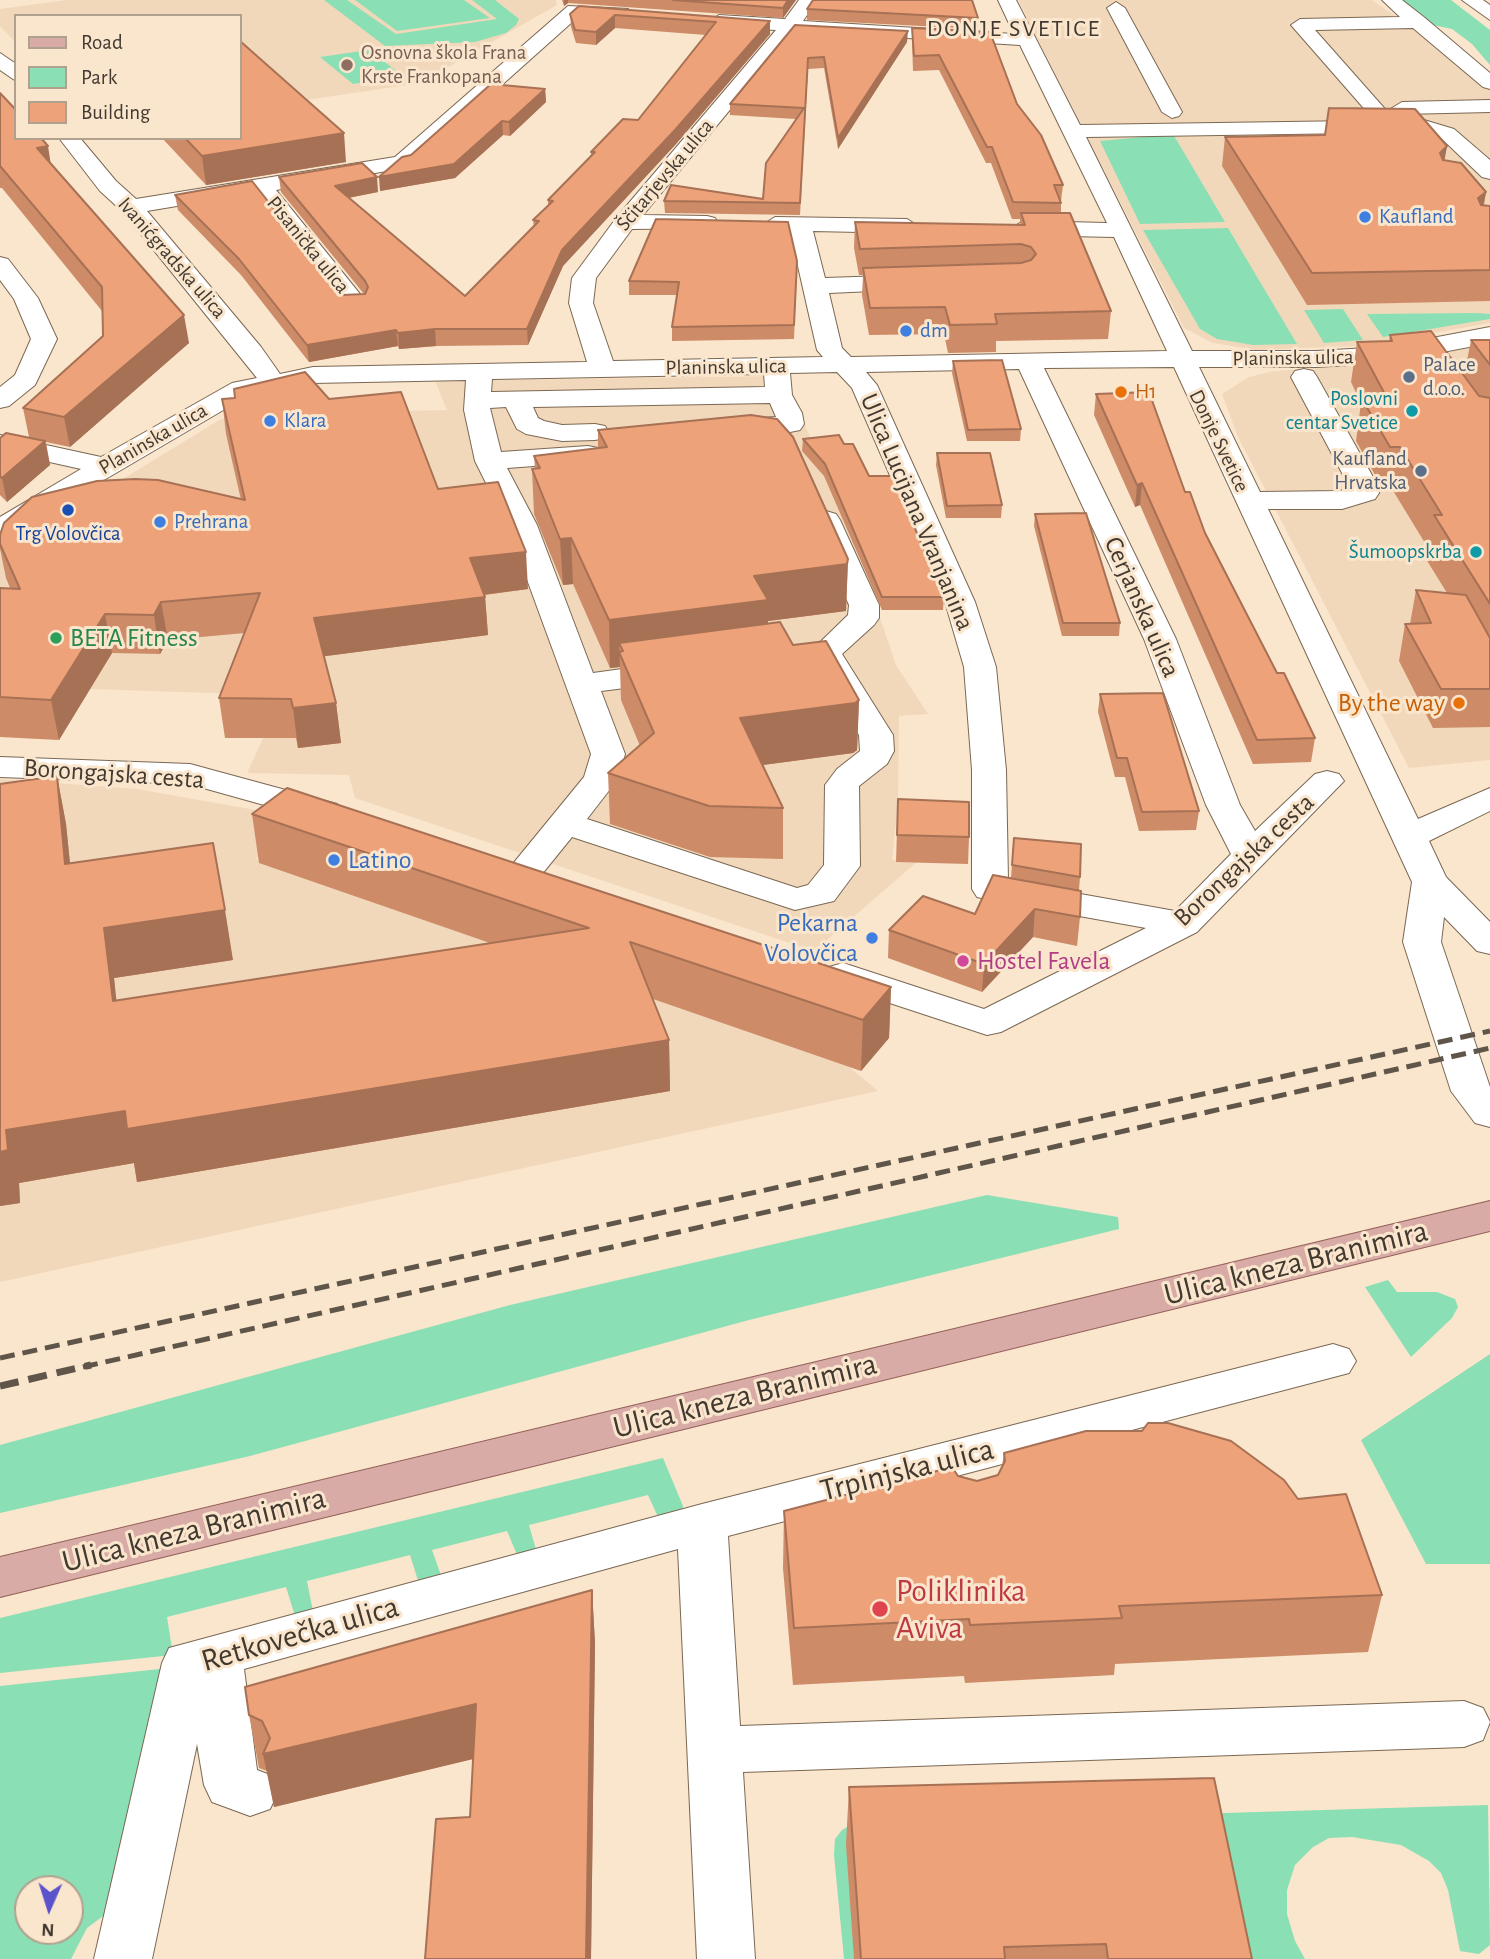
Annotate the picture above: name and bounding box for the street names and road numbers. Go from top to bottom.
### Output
street label: Ščitarjevska ulica [611,114,719,236]
street label: Pisanička ulica [261,191,355,299]
street label: Ivanićgradska ulica [112,192,232,324]
street label: Planinska ulica [1232,344,1354,372]
street label: Planinska ulica [665,353,787,381]
street label: Donje Svetice [1183,386,1255,496]
street label: Ulica Lucijana Vranjanina [853,389,981,635]
street label: Planinska ulica [94,398,212,480]
street label: Cerjanska ulica [1097,532,1187,682]
street label: Borongajska cesta [23,752,205,796]
street label: Borongajska cesta [1167,787,1321,933]
street label: Ulica kneza Branimira [1160,1212,1432,1314]
street label: Ulica kneza Branimira [609,1345,881,1447]
street label: Trpinjska ulica [816,1430,998,1510]
street label: Ulica kneza Branimira [58,1479,330,1581]
street label: Retkovečka ulica [197,1587,403,1681]

